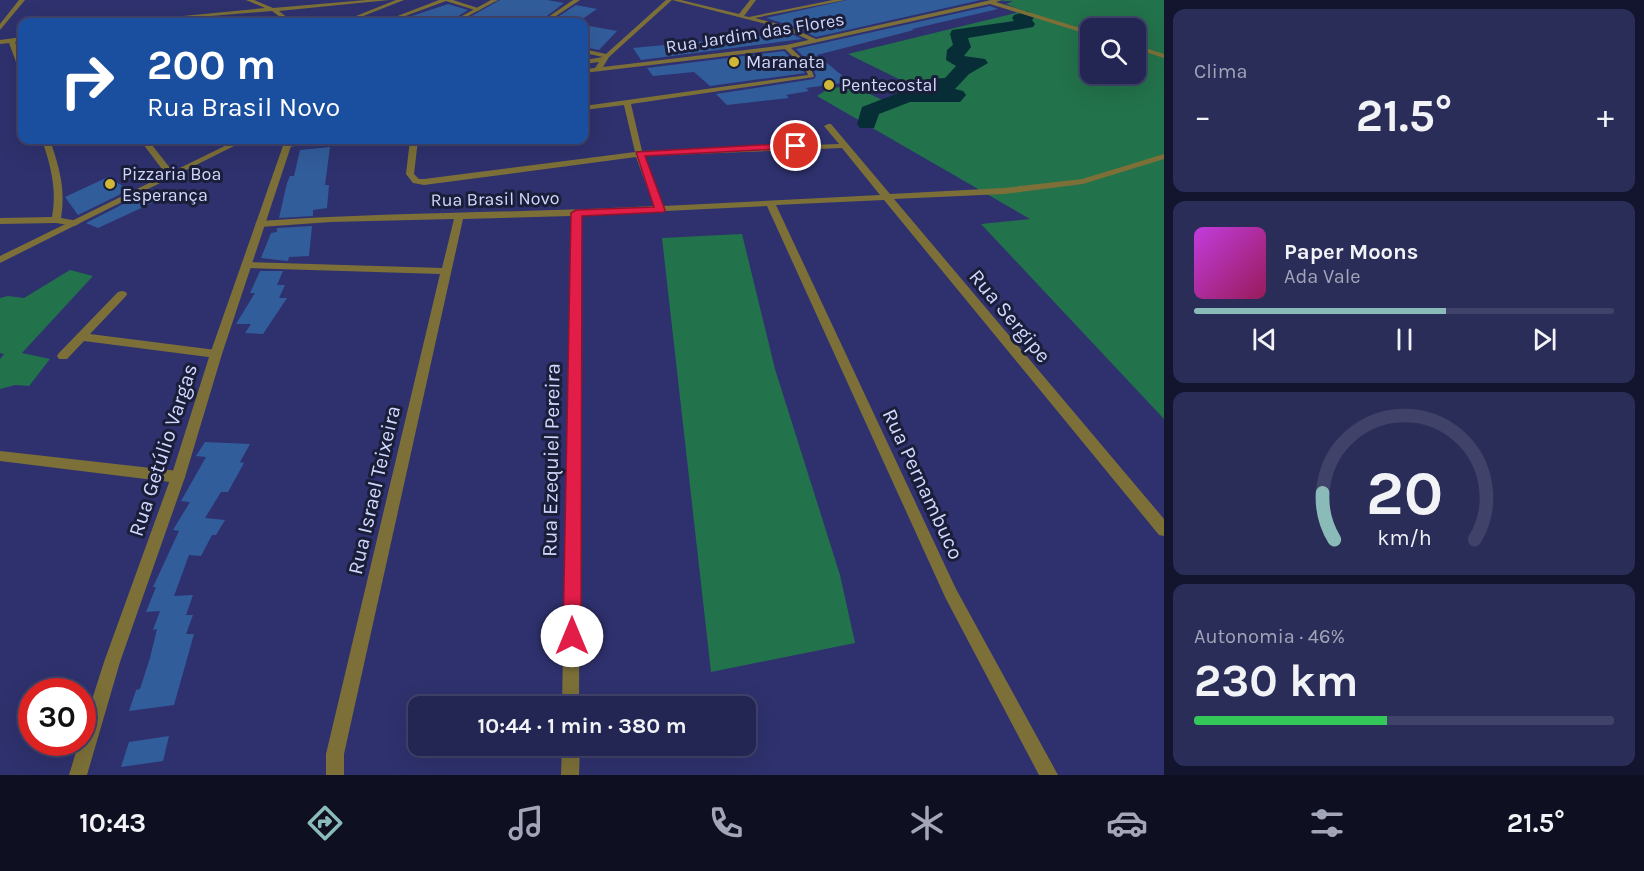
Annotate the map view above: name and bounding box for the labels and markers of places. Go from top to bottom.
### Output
place label: Maranata [746,51,825,73]
marker: Maranata [727,55,741,69]
place label: Pentecostal [841,74,937,96]
marker: Pentecostal [822,78,836,92]
pin [770,120,821,171]
place label: Pizzaria Boa Esperança [122,163,221,206]
marker: Pizzaria Boa Esperança [103,177,117,191]

